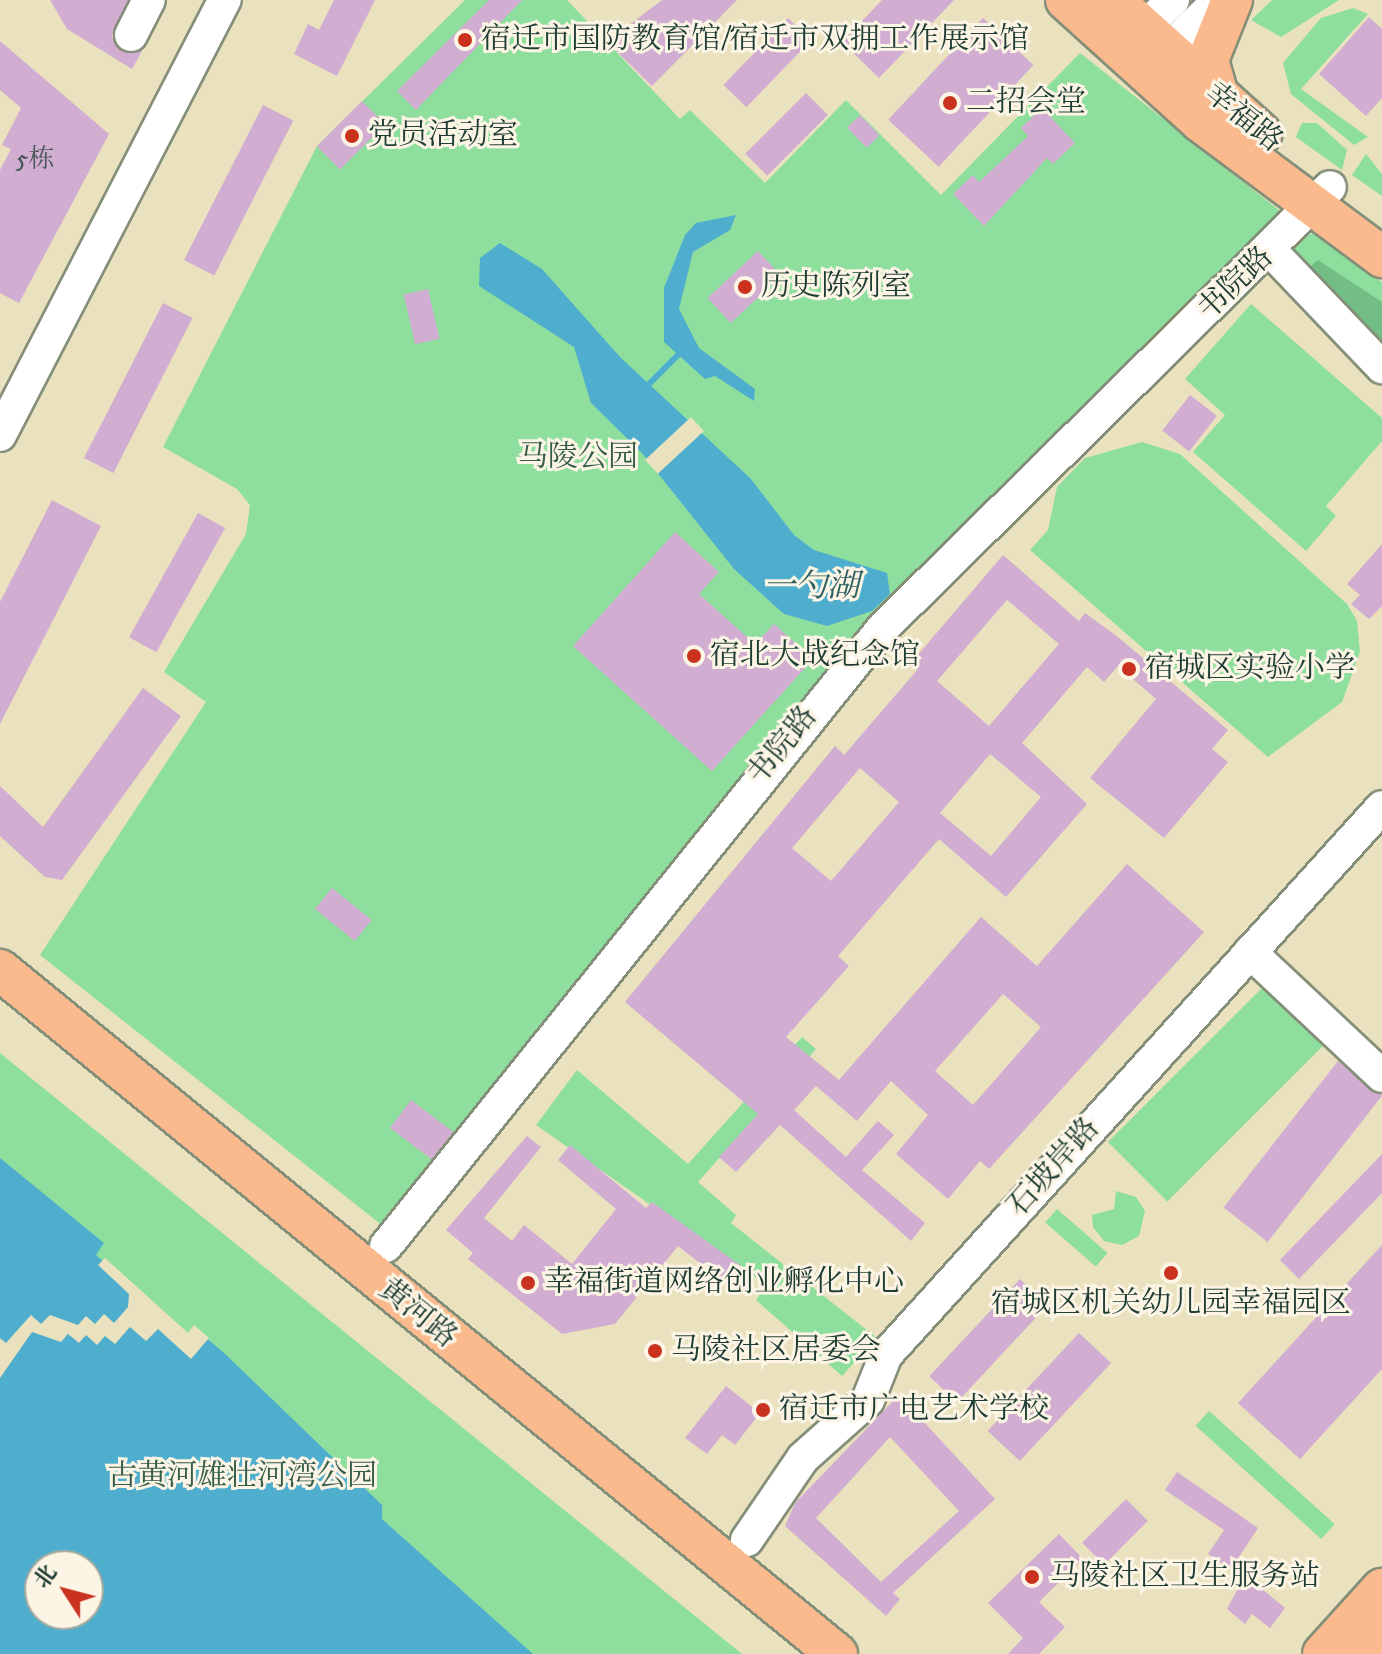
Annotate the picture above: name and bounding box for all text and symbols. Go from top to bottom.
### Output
place label: 宿迁市国防教育馆/宿迁市双拥工作展示馆 [481,22,1029,58]
marker: 宿迁市国防教育馆/宿迁市双拥工作展示馆 [456,31,474,49]
street label: 幸福路 [1197,76,1289,160]
place label: 二招会堂 [966,85,1086,121]
marker: 二招会堂 [941,94,959,112]
place label: 党员活动室 [368,118,518,154]
marker: 党员活动室 [343,127,361,145]
house number: 5栋 [16,144,54,176]
street label: 书院路 [1191,240,1281,328]
place label: 历史陈列室 [761,269,911,305]
marker: 历史陈列室 [736,278,754,296]
park label: 马陵公园 [518,440,638,476]
water label: 一勺湖 [763,568,859,606]
place label: 宿北大战纪念馆 [710,638,920,674]
marker: 宿北大战纪念馆 [685,647,703,665]
place label: 宿城区实验小学 [1145,651,1355,687]
marker: 宿城区实验小学 [1120,660,1138,678]
street label: 书院路 [741,700,825,792]
street label: 石坡岸路 [1000,1111,1108,1225]
marker: 宿城区机关幼儿园幸福园区 [1162,1264,1180,1282]
place label: 幸福街道网络创业孵化中心 [544,1265,904,1301]
street label: 黄河路 [371,1272,463,1356]
marker: 幸福街道网络创业孵化中心 [519,1274,537,1292]
place label: 宿城区机关幼儿园幸福园区 [991,1286,1351,1322]
place label: 马陵社区居委会 [671,1333,881,1369]
marker: 马陵社区居委会 [646,1342,664,1360]
place label: 宿迁市广电艺术学校 [779,1392,1049,1428]
marker: 宿迁市广电艺术学校 [754,1401,772,1419]
park label: 古黄河雄壮河湾公园 [107,1459,377,1495]
north arrow [24,1550,104,1630]
place label: 马陵社区卫生服务站 [1050,1559,1320,1595]
text: 北 [28,1560,63,1594]
marker: 马陵社区卫生服务站 [1021,1566,1043,1588]

